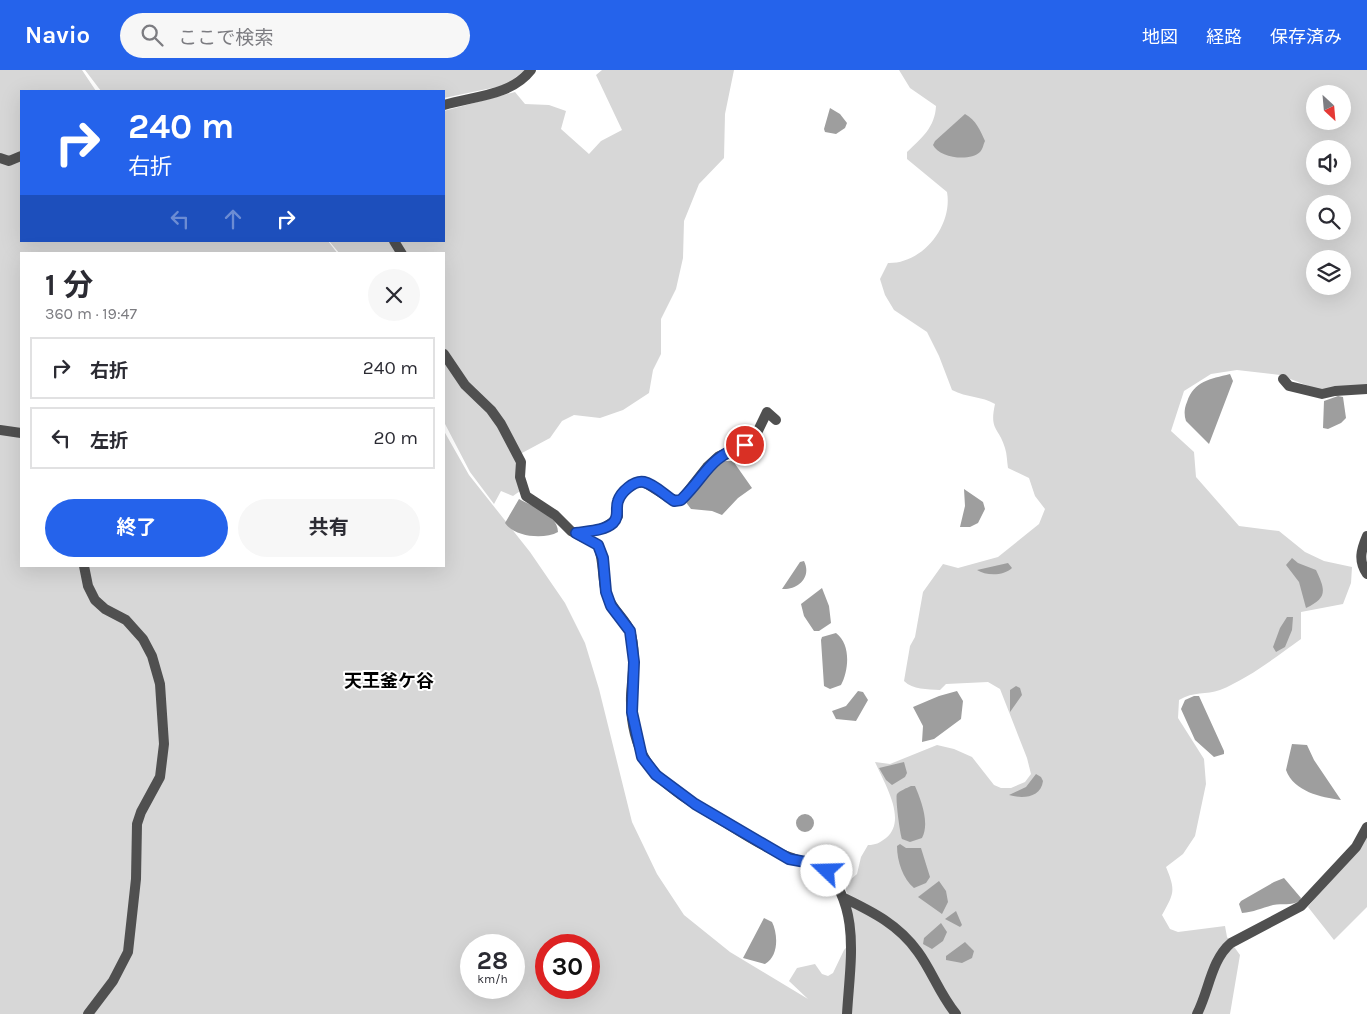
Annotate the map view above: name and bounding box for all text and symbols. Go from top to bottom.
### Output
search box [120,13,470,58]
text: Navio [25,21,90,49]
icon: search [138,21,166,49]
text: 地図 [1142,26,1178,48]
text: 経路 [1206,26,1242,48]
text: 保存済み [1270,26,1342,48]
text: ここで検索 [178,27,273,49]
north arrow [1306,85,1351,130]
map controls [1306,85,1351,295]
text: 240 m [128,106,234,147]
icon: right [45,110,110,175]
button: sound [1306,140,1351,185]
text: 右折 [128,154,172,180]
button: search [1306,195,1351,240]
icon: left [166,205,194,233]
icon: ahead [219,205,247,233]
icon: right [272,205,300,233]
button: layers [1306,250,1351,295]
text: 1 分 [45,267,93,303]
button: close [368,269,420,321]
text: 360 m · 19:47 [45,304,137,323]
icon: right [47,354,75,382]
text: 240 m [363,357,418,379]
text: 右折 [90,360,128,382]
icon: left [47,424,75,452]
pin [724,424,766,466]
text: 20 m [373,427,418,449]
text: 左折 [90,430,128,452]
icon: arrive [731,431,759,459]
button: 終了 [45,499,228,557]
button: 共有 [238,499,420,557]
district label: 天王釜ケ谷 [344,670,434,692]
position arrow [800,844,852,896]
speed limit sign: 30 [535,934,600,999]
text: 28 [477,946,508,975]
text: km/h [477,972,508,986]

